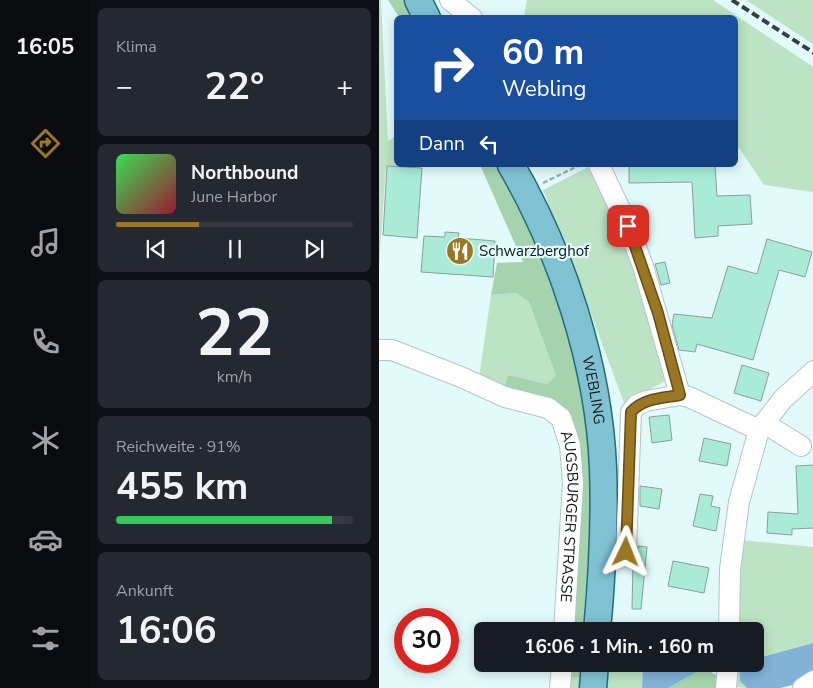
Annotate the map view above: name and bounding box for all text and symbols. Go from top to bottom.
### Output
text: 60 m [502,29,584,76]
text: 16:05 [16,32,74,62]
icon: right [419,35,484,100]
text: Klima [116,36,157,58]
text: 22° [204,61,265,112]
text: − [116,68,133,106]
text: + [336,68,353,106]
text: Webling [502,74,586,104]
icon: directions [28,126,63,161]
icon: left [475,130,503,158]
text: Dann [419,131,465,157]
text: Northbound [191,160,298,186]
text: June Harbor [191,186,277,208]
pin [607,205,649,247]
icon: arrive [614,212,642,240]
icon: music [28,225,63,260]
icon: previous [142,235,170,263]
icon: pause [221,235,249,263]
icon: next [300,235,328,263]
restaurant icon: Schwarzberghof [445,236,475,266]
place label: Schwarzberghof [479,241,590,261]
text: 22 [195,289,274,378]
icon: phone [28,324,63,359]
street label: WEBLING [577,354,609,426]
text: km/h [217,366,252,388]
icon: climate [28,423,63,458]
street label: AUGSBURGER STRASSE [556,428,583,603]
text: Reichweite · 91% [116,436,241,458]
text: 455 km [116,461,248,512]
icon: car [28,522,63,557]
position arrow [599,525,651,577]
text: Ankunft [116,580,173,602]
text: 16:06 [116,605,217,656]
speed limit sign: 30 [394,608,459,673]
icon: filters [28,621,63,656]
text: 16:06 · 1 Min. · 160 m [524,634,714,660]

